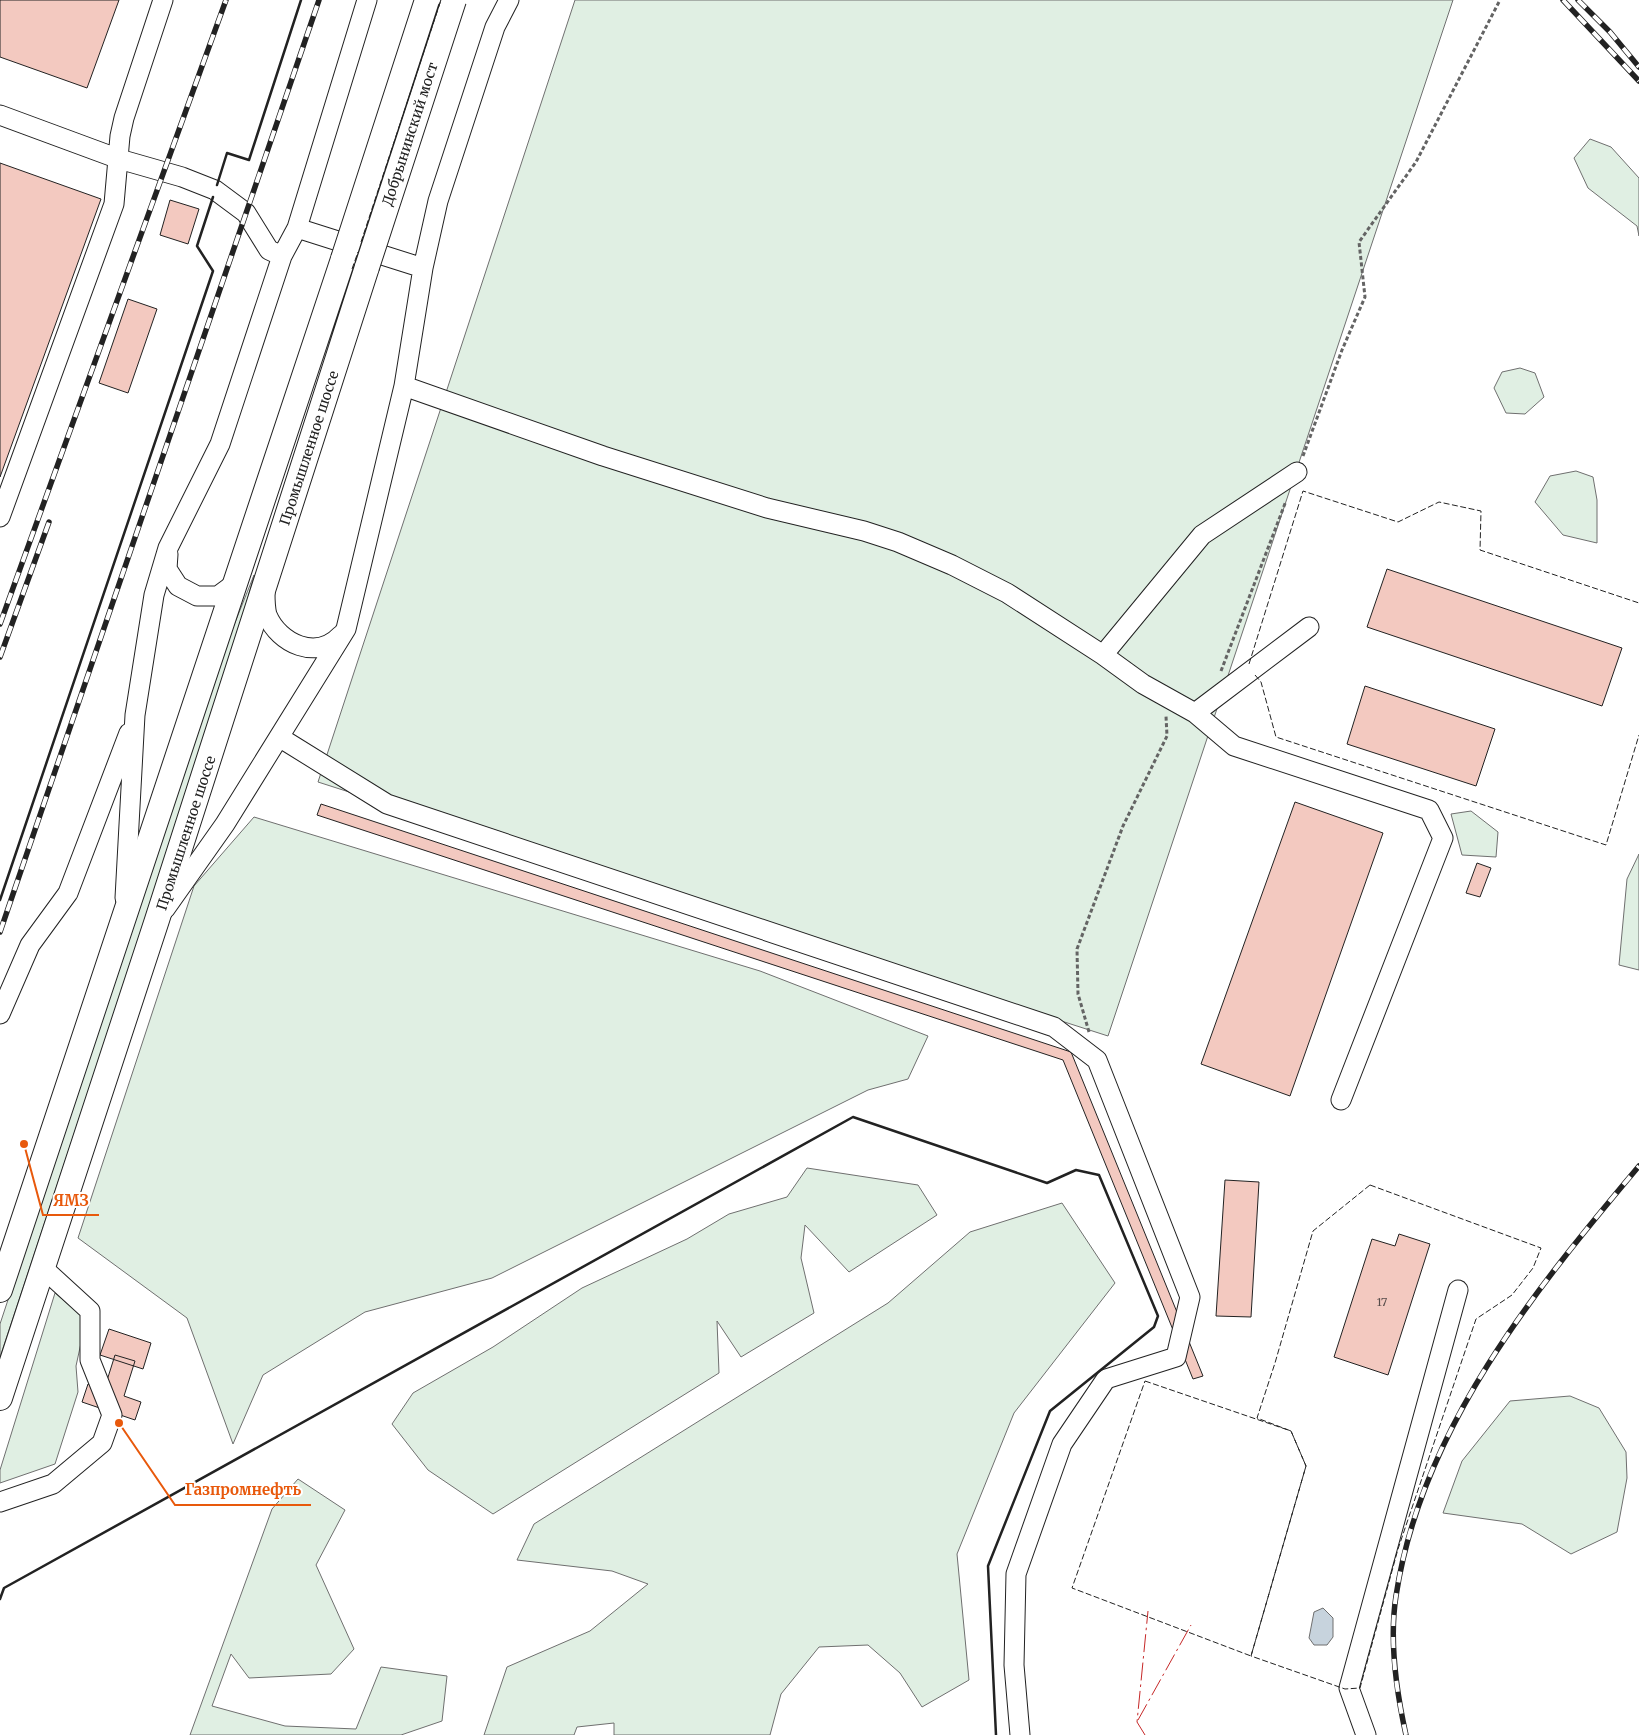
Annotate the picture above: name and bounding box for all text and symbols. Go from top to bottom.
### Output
street label: Добрынинский мост [378,60,442,208]
street label: Промышленное шоссе [276,368,342,528]
street label: Промышленное шоссе [153,753,219,913]
callout: ЯМЗ [43,1185,99,1215]
text: ЯМЗ [53,1191,89,1210]
house number: 17 [1377,1295,1387,1309]
callout: Газпромнефть [175,1475,311,1505]
text: Газпромнефть [185,1480,302,1499]

